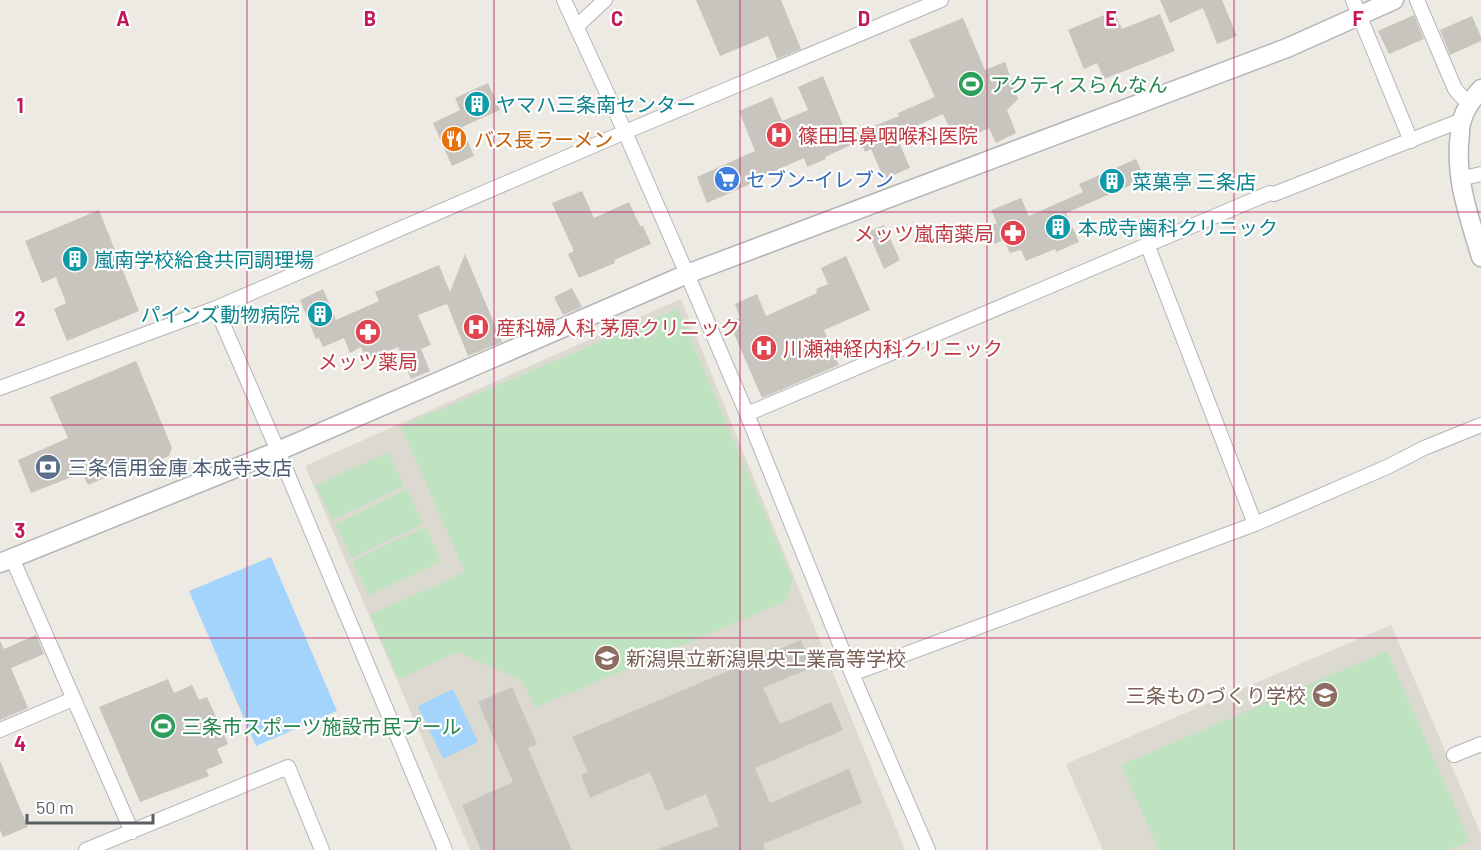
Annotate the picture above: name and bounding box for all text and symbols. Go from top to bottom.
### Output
text: A [116,6,130,30]
text: B [364,6,376,30]
text: C [611,6,623,30]
text: D [858,6,870,30]
text: E [1105,6,1117,30]
text: F [1352,6,1364,30]
sports icon: アクティスらんなん [956,69,986,99]
place label: アクティスらんなん [990,72,1168,96]
building icon: ヤマハ三条南センター [462,89,492,119]
place label: ヤマハ三条南センター [496,92,696,116]
text: 1 [16,93,24,117]
hospital icon: 篠田耳鼻咽喉科医院 [764,120,794,150]
place label: 篠田耳鼻咽喉科医院 [798,123,978,147]
restaurant icon: バス長ラーメン [439,124,469,154]
place label: バス長ラーメン [474,127,613,151]
supermarket icon: セブン-イレブン [712,164,742,194]
building icon: 菜菓亭 三条店 [1097,166,1127,196]
place label: セブン-イレブン [746,167,894,191]
place label: 菜菓亭 三条店 [1132,169,1256,193]
building icon: 本成寺歯科クリニック [1043,212,1073,242]
place label: 本成寺歯科クリニック [1078,215,1278,239]
pharmacy icon: メッツ嵐南薬局 [998,218,1028,248]
place label: メッツ嵐南薬局 [854,221,994,245]
building icon: 嵐南学校給食共同調理場 [60,244,90,274]
place label: 嵐南学校給食共同調理場 [94,247,314,271]
building icon: パインズ動物病院 [305,299,335,329]
place label: パインズ動物病院 [140,302,300,326]
text: 2 [14,306,26,330]
hospital icon: 産科婦人科 茅原クリニック [461,312,491,342]
place label: 産科婦人科 茅原クリニック [496,315,740,339]
pharmacy icon: メッツ薬局 [353,317,383,347]
hospital icon: 川瀬神経内科クリニック [749,333,779,363]
place label: 川瀬神経内科クリニック [783,336,1003,360]
place label: メッツ薬局 [318,349,418,373]
bank icon: 三条信用金庫 本成寺支店 [33,452,63,482]
place label: 三条信用金庫 本成寺支店 [68,455,292,479]
text: 3 [15,518,25,542]
school or university icon: 新潟県立新潟県央工業高等学校 [592,643,622,673]
place label: 新潟県立新潟県央工業高等学校 [626,646,906,670]
school or university icon: 三条ものづくり学校 [1310,680,1340,710]
place label: 三条ものづくり学校 [1126,683,1306,707]
sports icon: 三条市スポーツ施設市民プール [148,711,178,741]
place label: 三条市スポーツ施設市民プール [182,714,462,738]
text: 4 [14,731,26,755]
scale bar [27,787,153,825]
text: 50 m [36,796,74,818]

